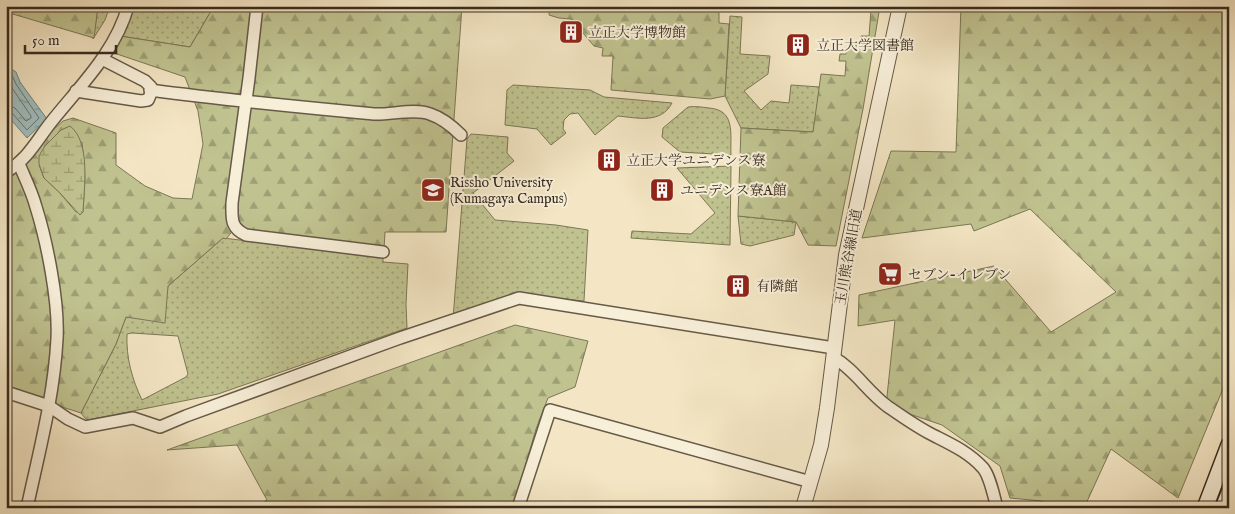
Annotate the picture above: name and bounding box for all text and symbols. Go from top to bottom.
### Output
building icon: 立正大学博物館 [558,19,584,45]
scale bar [25,22,116,54]
place label: 立正大学博物館 [588,24,686,42]
text: 50 m [32,31,60,50]
building icon: 立正大学図書館 [785,32,811,58]
place label: 立正大学図書館 [816,37,914,55]
building icon: 立正大学ユニデンス寮 [596,147,622,173]
place label: 立正大学ユニデンス寮 [626,152,765,170]
place label: Rissho University (Kumagaya Campus) [450,174,567,208]
school or university icon: Rissho University (Kumagaya Campus) [420,177,446,203]
building icon: ユニデンス寮A館 [649,177,675,203]
place label: ユニデンス寮A館 [680,182,787,200]
street label: 玉川熊谷線旧道 [832,207,866,307]
supermarket icon: セブン-イレブン [877,261,903,287]
place label: セブン-イレブン [908,266,1011,284]
building icon: 有隣館 [725,273,751,299]
place label: 有隣館 [756,278,798,296]

